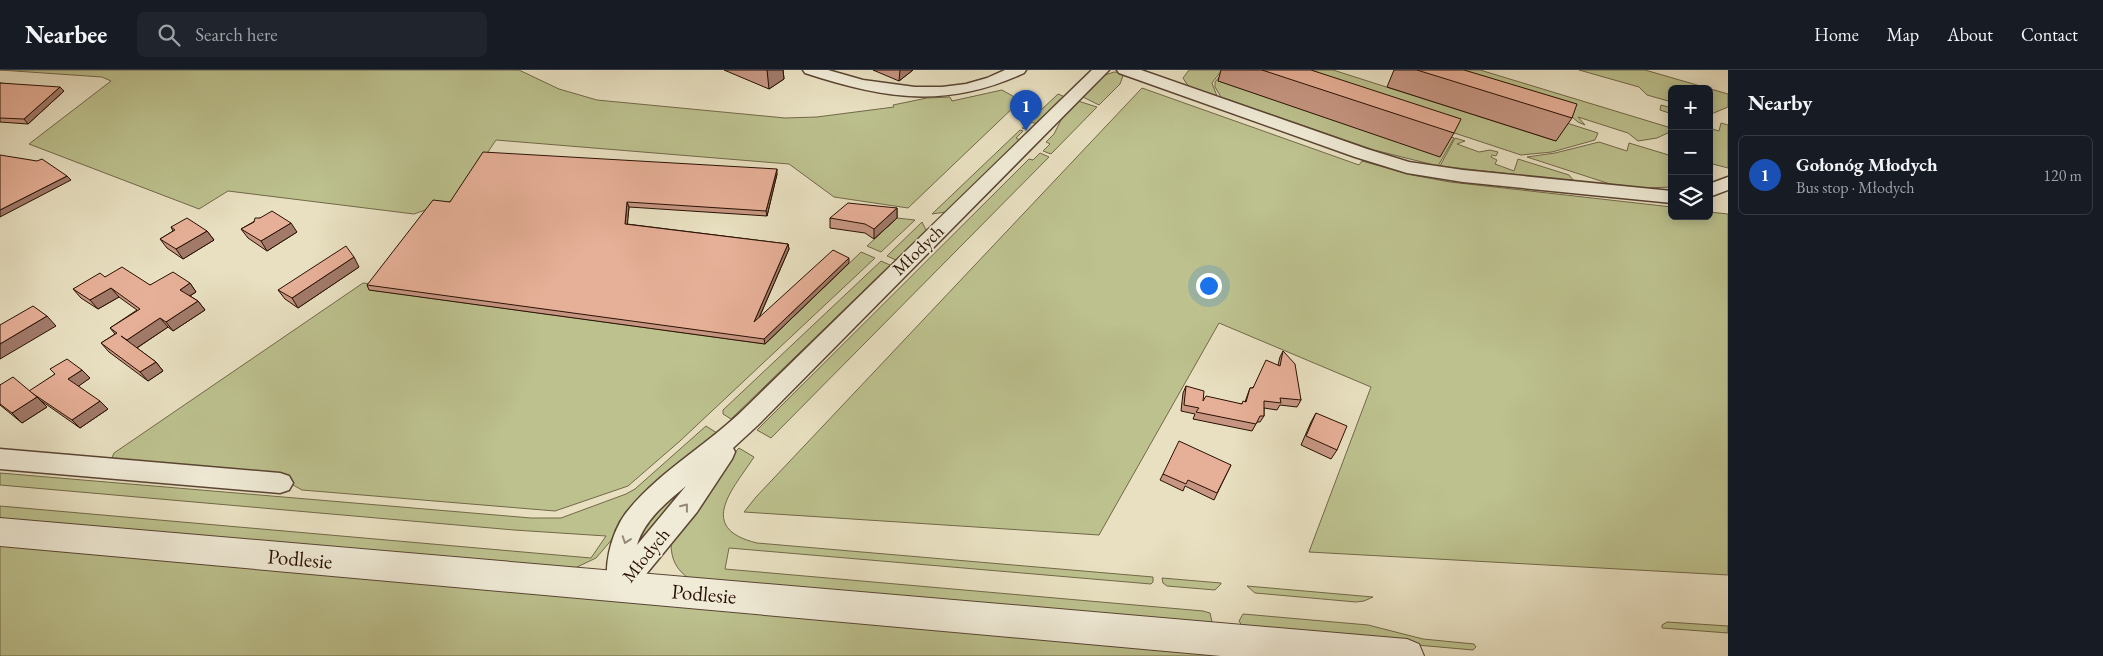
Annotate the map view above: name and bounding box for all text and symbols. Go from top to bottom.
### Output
search box [137,12,487,57]
text: Nearbee [25,19,107,50]
icon: search [155,21,183,49]
text: Search here [195,22,278,47]
text: Home [1814,23,1859,46]
text: Map [1887,23,1919,46]
text: About [1947,23,1993,46]
text: Contact [2021,23,2078,46]
map controls [1668,85,1713,220]
button: + [1668,85,1713,130]
text: Nearby [1748,89,1812,116]
pin: 1 [1010,90,1042,131]
button: − [1668,130,1713,175]
text: Gołonóg Młodych [1796,152,1938,177]
text: 1 [1761,165,1769,186]
text: 120 m [2043,165,2082,186]
button: layers [1668,175,1713,220]
text: Bus stop · Młodych [1796,177,1914,198]
street label: Młodych [887,219,948,280]
your location [1196,273,1222,299]
one-way arrow [679,504,688,513]
street label: Młodych [617,523,674,587]
one-way arrow [622,535,632,544]
street label: Podlesie [267,542,334,575]
street label: Podlesie [671,577,738,610]

